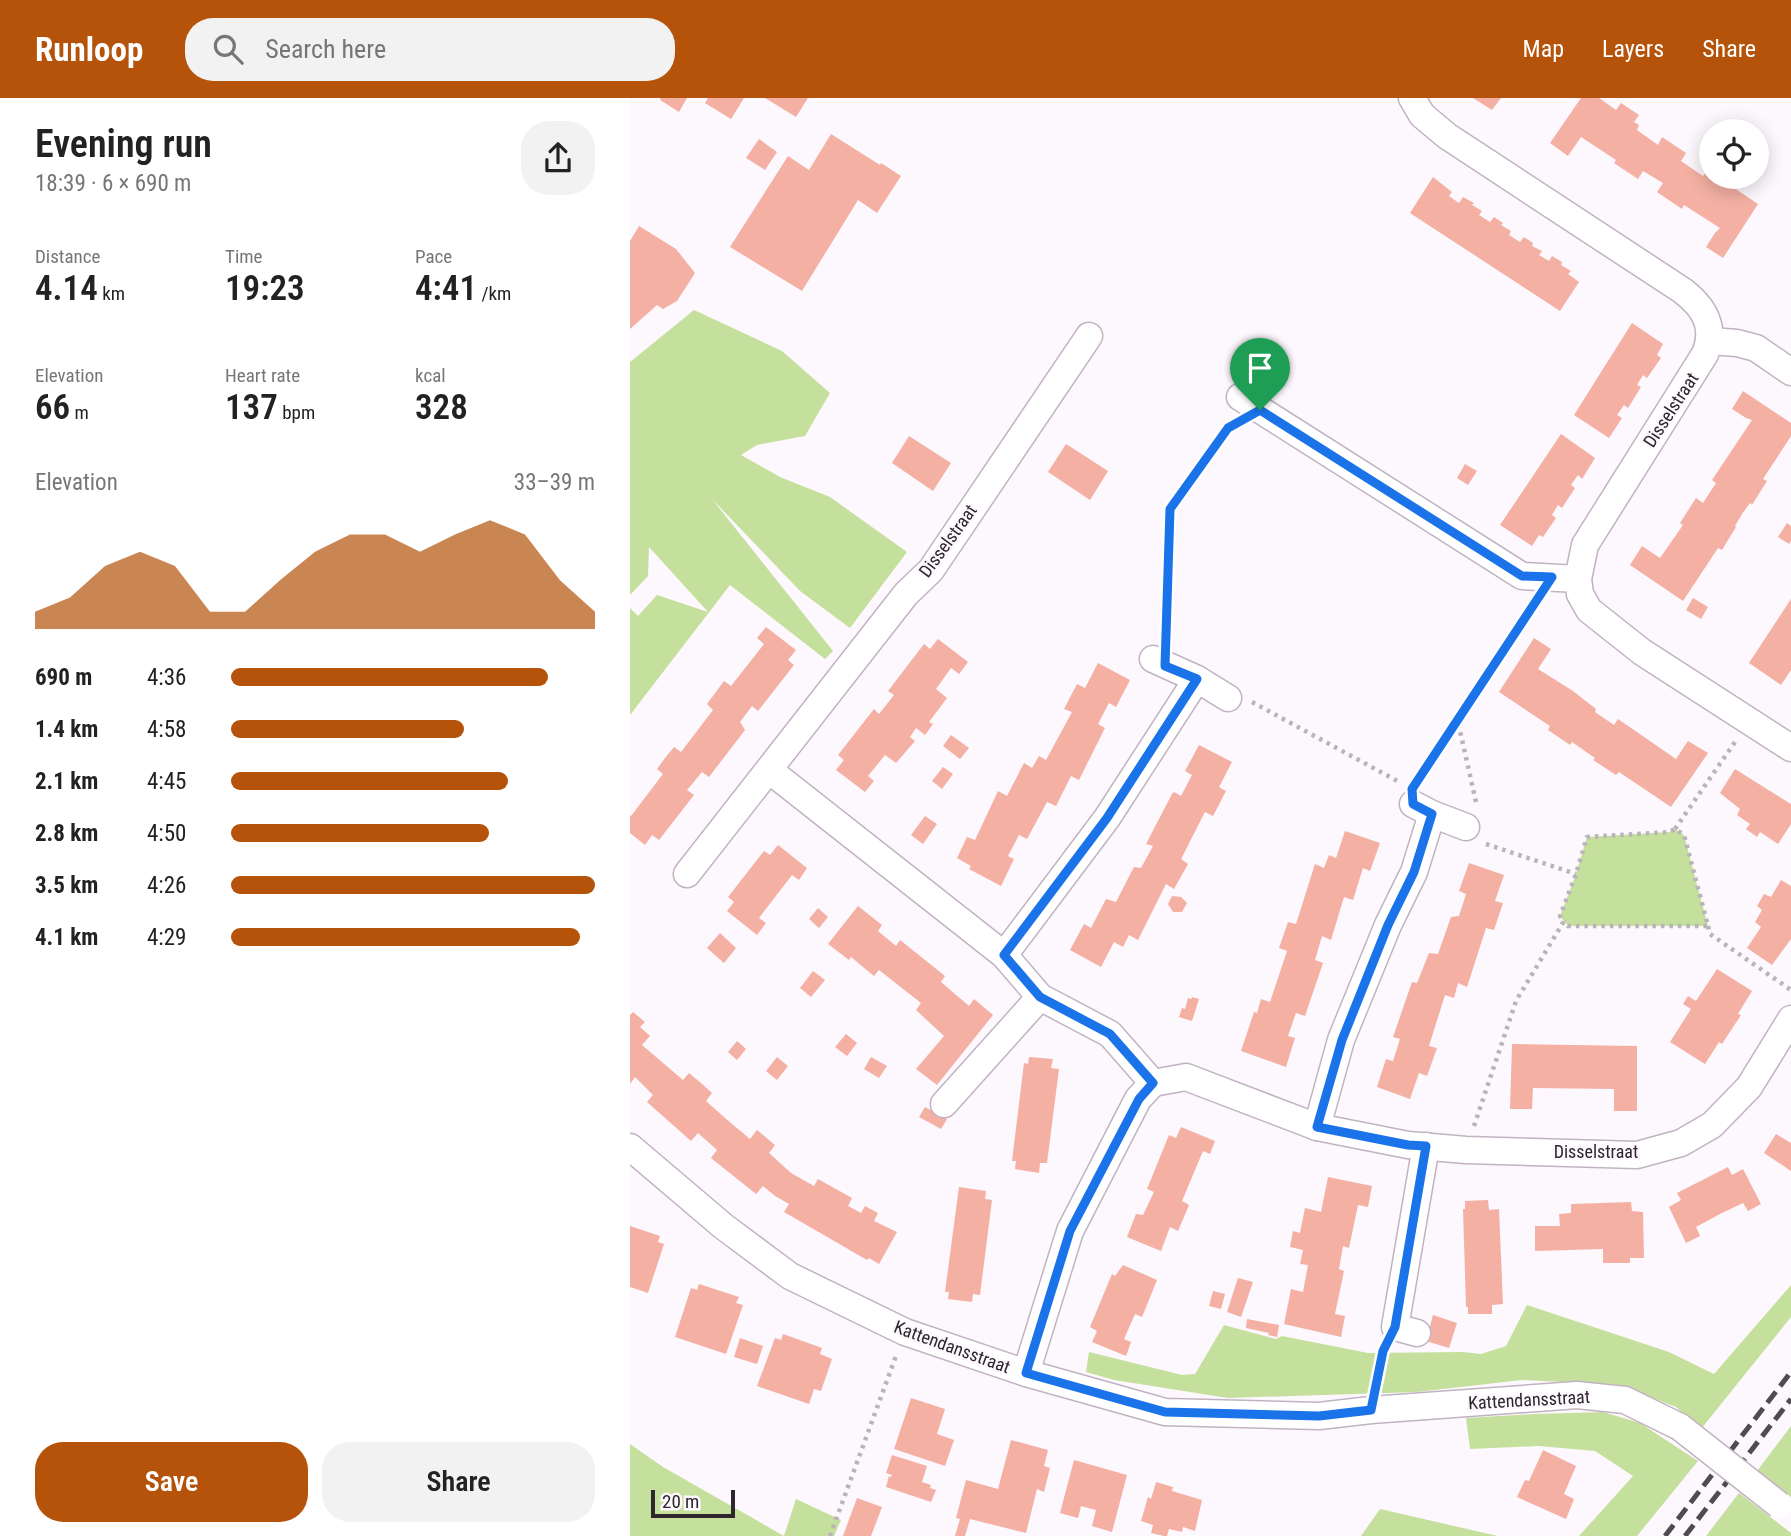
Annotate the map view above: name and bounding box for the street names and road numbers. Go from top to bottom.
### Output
street label: Disselstraat [1639,369,1702,451]
street label: Disselstraat [914,500,981,581]
street label: Disselstraat [1554,1141,1638,1162]
street label: Kattendansstraat [891,1316,1013,1377]
street label: Kattendansstraat [1468,1386,1590,1413]

